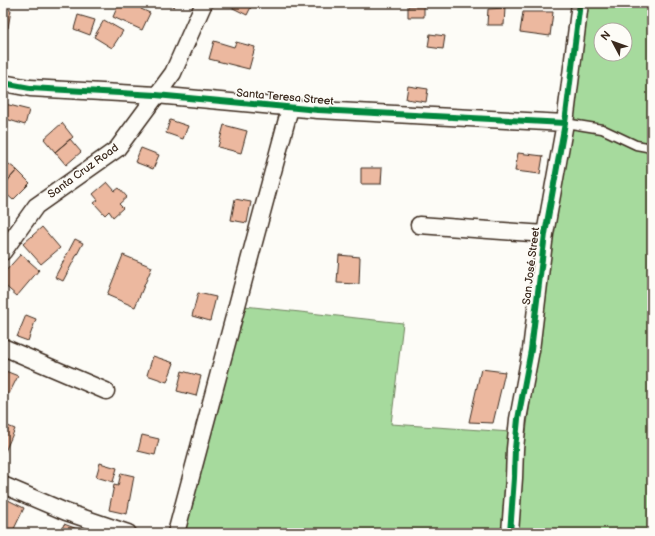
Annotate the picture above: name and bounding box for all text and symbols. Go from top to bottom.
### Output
north arrow [593,22,633,62]
text: N [598,28,613,43]
street label: Santa Teresa Street [236,86,335,108]
street label: Santa Cruz Road [45,141,121,201]
street label: San José Street [520,226,542,306]

